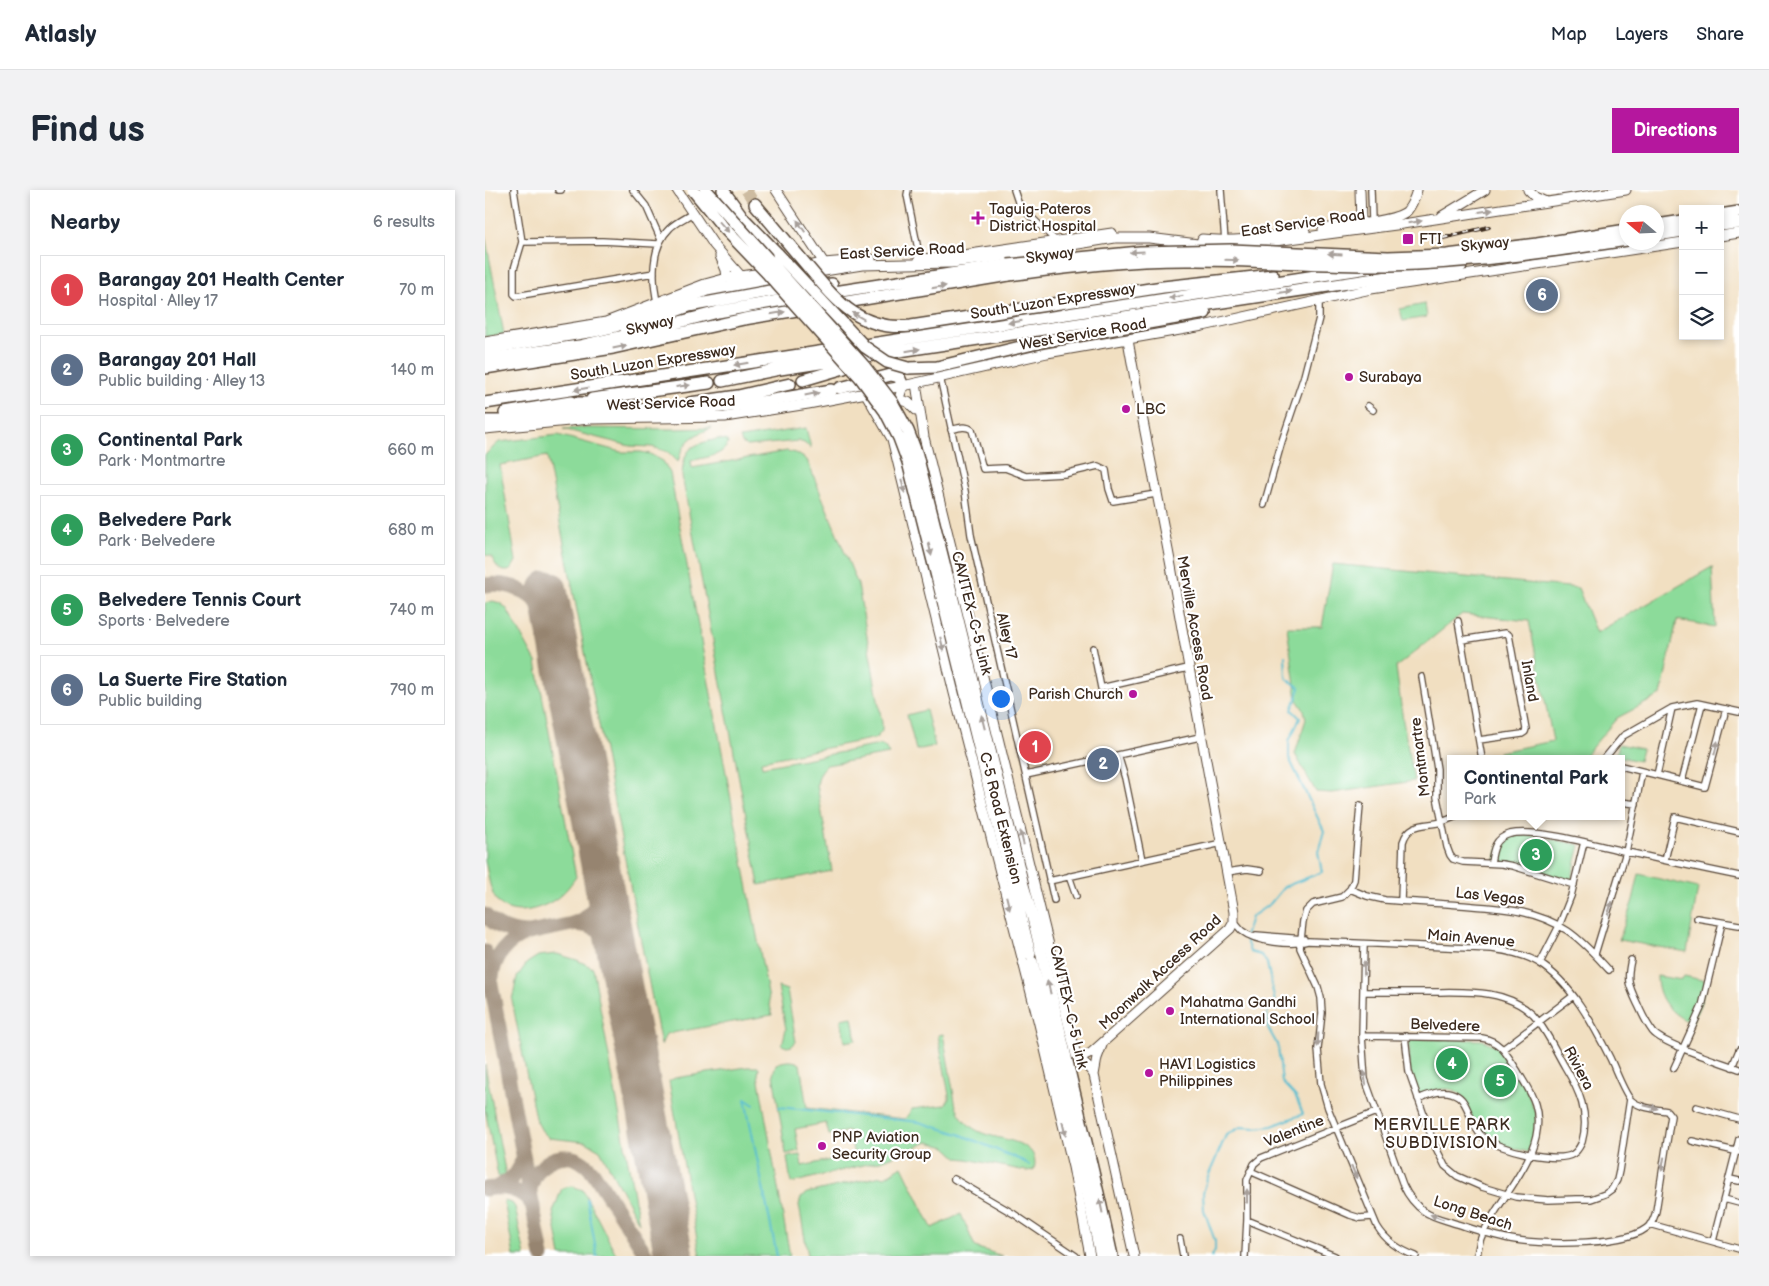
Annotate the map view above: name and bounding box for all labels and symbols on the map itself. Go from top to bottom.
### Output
place label: Taguig-Pateros District Hospital [989,200,1096,236]
street label: East Service Road [1240,205,1367,242]
north arrow [1619,205,1664,250]
one-way arrow [1478,207,1494,215]
marker: Taguig-Pateros District Hospital [971,211,985,225]
one-way arrow [1408,217,1424,225]
one-way arrow [796,220,805,233]
one-way arrow [718,221,730,233]
place label: FTI [1419,230,1442,249]
marker: FTI [1401,232,1415,246]
street label: Skyway [1460,232,1510,256]
street label: East Service Road [839,239,965,264]
street label: Skyway [1025,243,1076,268]
one-way arrow [1129,248,1145,256]
one-way arrow [1326,249,1342,257]
one-way arrow [1225,257,1241,265]
pin: 6 [1526,276,1558,314]
street label: South Luzon Expressway [969,279,1137,324]
one-way arrow [931,282,947,290]
one-way arrow [1277,288,1293,296]
one-way arrow [1167,294,1183,302]
one-way arrow [771,309,787,317]
street label: Skyway [624,311,676,340]
one-way arrow [851,311,864,320]
street label: West Service Road [1018,314,1148,355]
one-way arrow [1007,318,1023,326]
street label: South Luzon Expressway [569,340,737,385]
one-way arrow [612,343,627,351]
one-way arrow [906,346,922,354]
one-way arrow [733,360,749,368]
place label: Surabaya [1359,368,1422,387]
marker: Surabaya [1343,371,1355,383]
one-way arrow [675,382,691,390]
one-way arrow [572,385,588,393]
one-way arrow [804,389,820,397]
street label: West Service Road [606,392,736,415]
place label: LBC [1136,400,1166,419]
marker: LBC [1120,403,1132,415]
one-way arrow [899,479,907,494]
one-way arrow [926,541,934,556]
street label: CAVITEX–C-5 Link [947,549,996,677]
street label: Merville Access Road [1172,554,1217,702]
street label: Alley 17 [992,611,1021,662]
one-way arrow [938,636,946,651]
street label: Inland [1517,659,1543,703]
place label: Parish Church [1028,685,1123,704]
your location [988,686,1014,712]
marker: Parish Church [1127,688,1139,700]
one-way arrow [979,715,987,730]
street label: Montmartre [1406,716,1435,798]
pin: 1 [1019,728,1051,766]
one-way arrow [1712,741,1720,756]
pin: 2 [1087,745,1119,783]
street label: C-5 Road Extension [975,750,1026,886]
one-way arrow [1018,830,1026,845]
pin: 3 [1520,836,1552,874]
street label: Las Vegas [1454,883,1526,910]
one-way arrow [1005,895,1013,910]
one-way arrow [1606,900,1614,915]
street label: Moonwalk Access Road [1095,911,1225,1034]
street label: Main Avenue [1426,925,1516,952]
street label: CAVITEX–C-5 Link [1045,943,1092,1072]
one-way arrow [1360,960,1368,976]
one-way arrow [1045,980,1053,995]
place label: Mahatma Gandhi International School [1180,993,1315,1029]
marker: Mahatma Gandhi International School [1164,1005,1176,1017]
street label: Belvedere [1410,1015,1480,1036]
one-way arrow [1314,1032,1322,1048]
street label: Riviera [1559,1043,1598,1093]
pin: 4 [1436,1045,1468,1083]
place label: HAVI Logistics Philippines [1159,1055,1256,1091]
pin: 5 [1484,1062,1516,1100]
marker: HAVI Logistics Philippines [1143,1067,1155,1079]
one-way arrow [1361,1069,1369,1085]
one-way arrow [1643,1103,1658,1111]
street label: Valentine [1262,1111,1327,1152]
district label: MERVILLE PARK SUBDIVISION [1373,1116,1511,1153]
one-way arrow [1060,1121,1068,1136]
place label: PNP Aviation Security Group [832,1128,932,1164]
marker: PNP Aviation Security Group [816,1140,828,1152]
one-way arrow [1658,1156,1666,1172]
one-way arrow [1351,1165,1359,1180]
one-way arrow [1243,1188,1251,1204]
street label: Long Beach [1431,1192,1515,1235]
one-way arrow [1097,1199,1105,1214]
one-way arrow [1430,1213,1445,1220]

